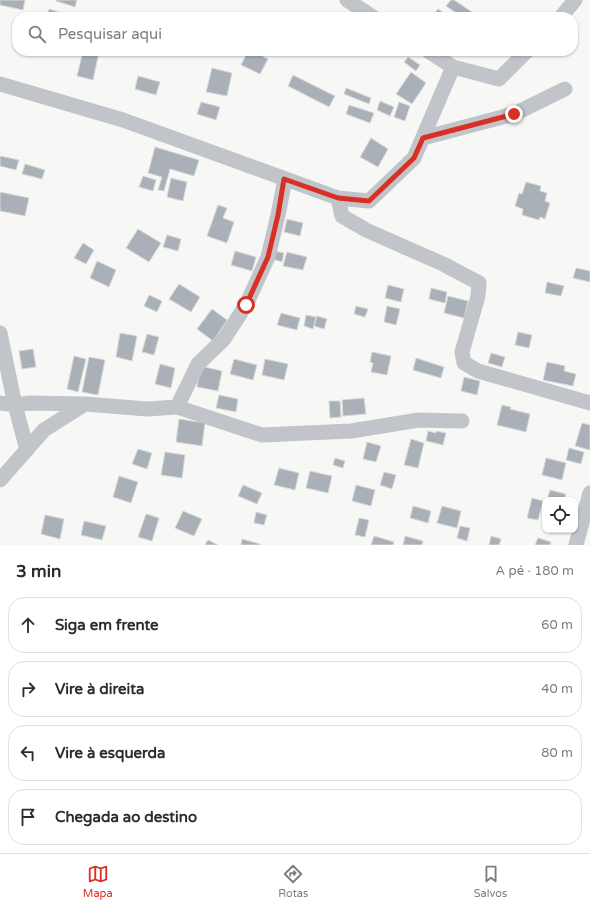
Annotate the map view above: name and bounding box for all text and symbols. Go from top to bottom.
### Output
search box [12,12,578,56]
icon: search [26,23,48,45]
text: Pesquisar aqui [58,25,162,43]
route end [505,105,523,123]
route start [237,296,255,314]
map controls [542,497,578,533]
button: locate [542,497,578,533]
text: 3 min [16,561,61,582]
text: A pé · 180 m [495,563,574,579]
icon: ahead [17,614,39,636]
text: Siga em frente [55,616,159,634]
text: 60 m [541,617,573,633]
icon: right [17,678,39,700]
text: Vire à direita [55,680,144,698]
text: 40 m [541,681,573,697]
icon: left [17,742,39,764]
text: Vire à esquerda [55,744,165,762]
text: 80 m [541,745,573,761]
icon: arrive [17,806,39,828]
text: Chegada ao destino [55,808,197,826]
tab: Mapa [83,863,113,900]
tab: Rotas [278,863,308,900]
tab: Salvos [474,863,507,900]

